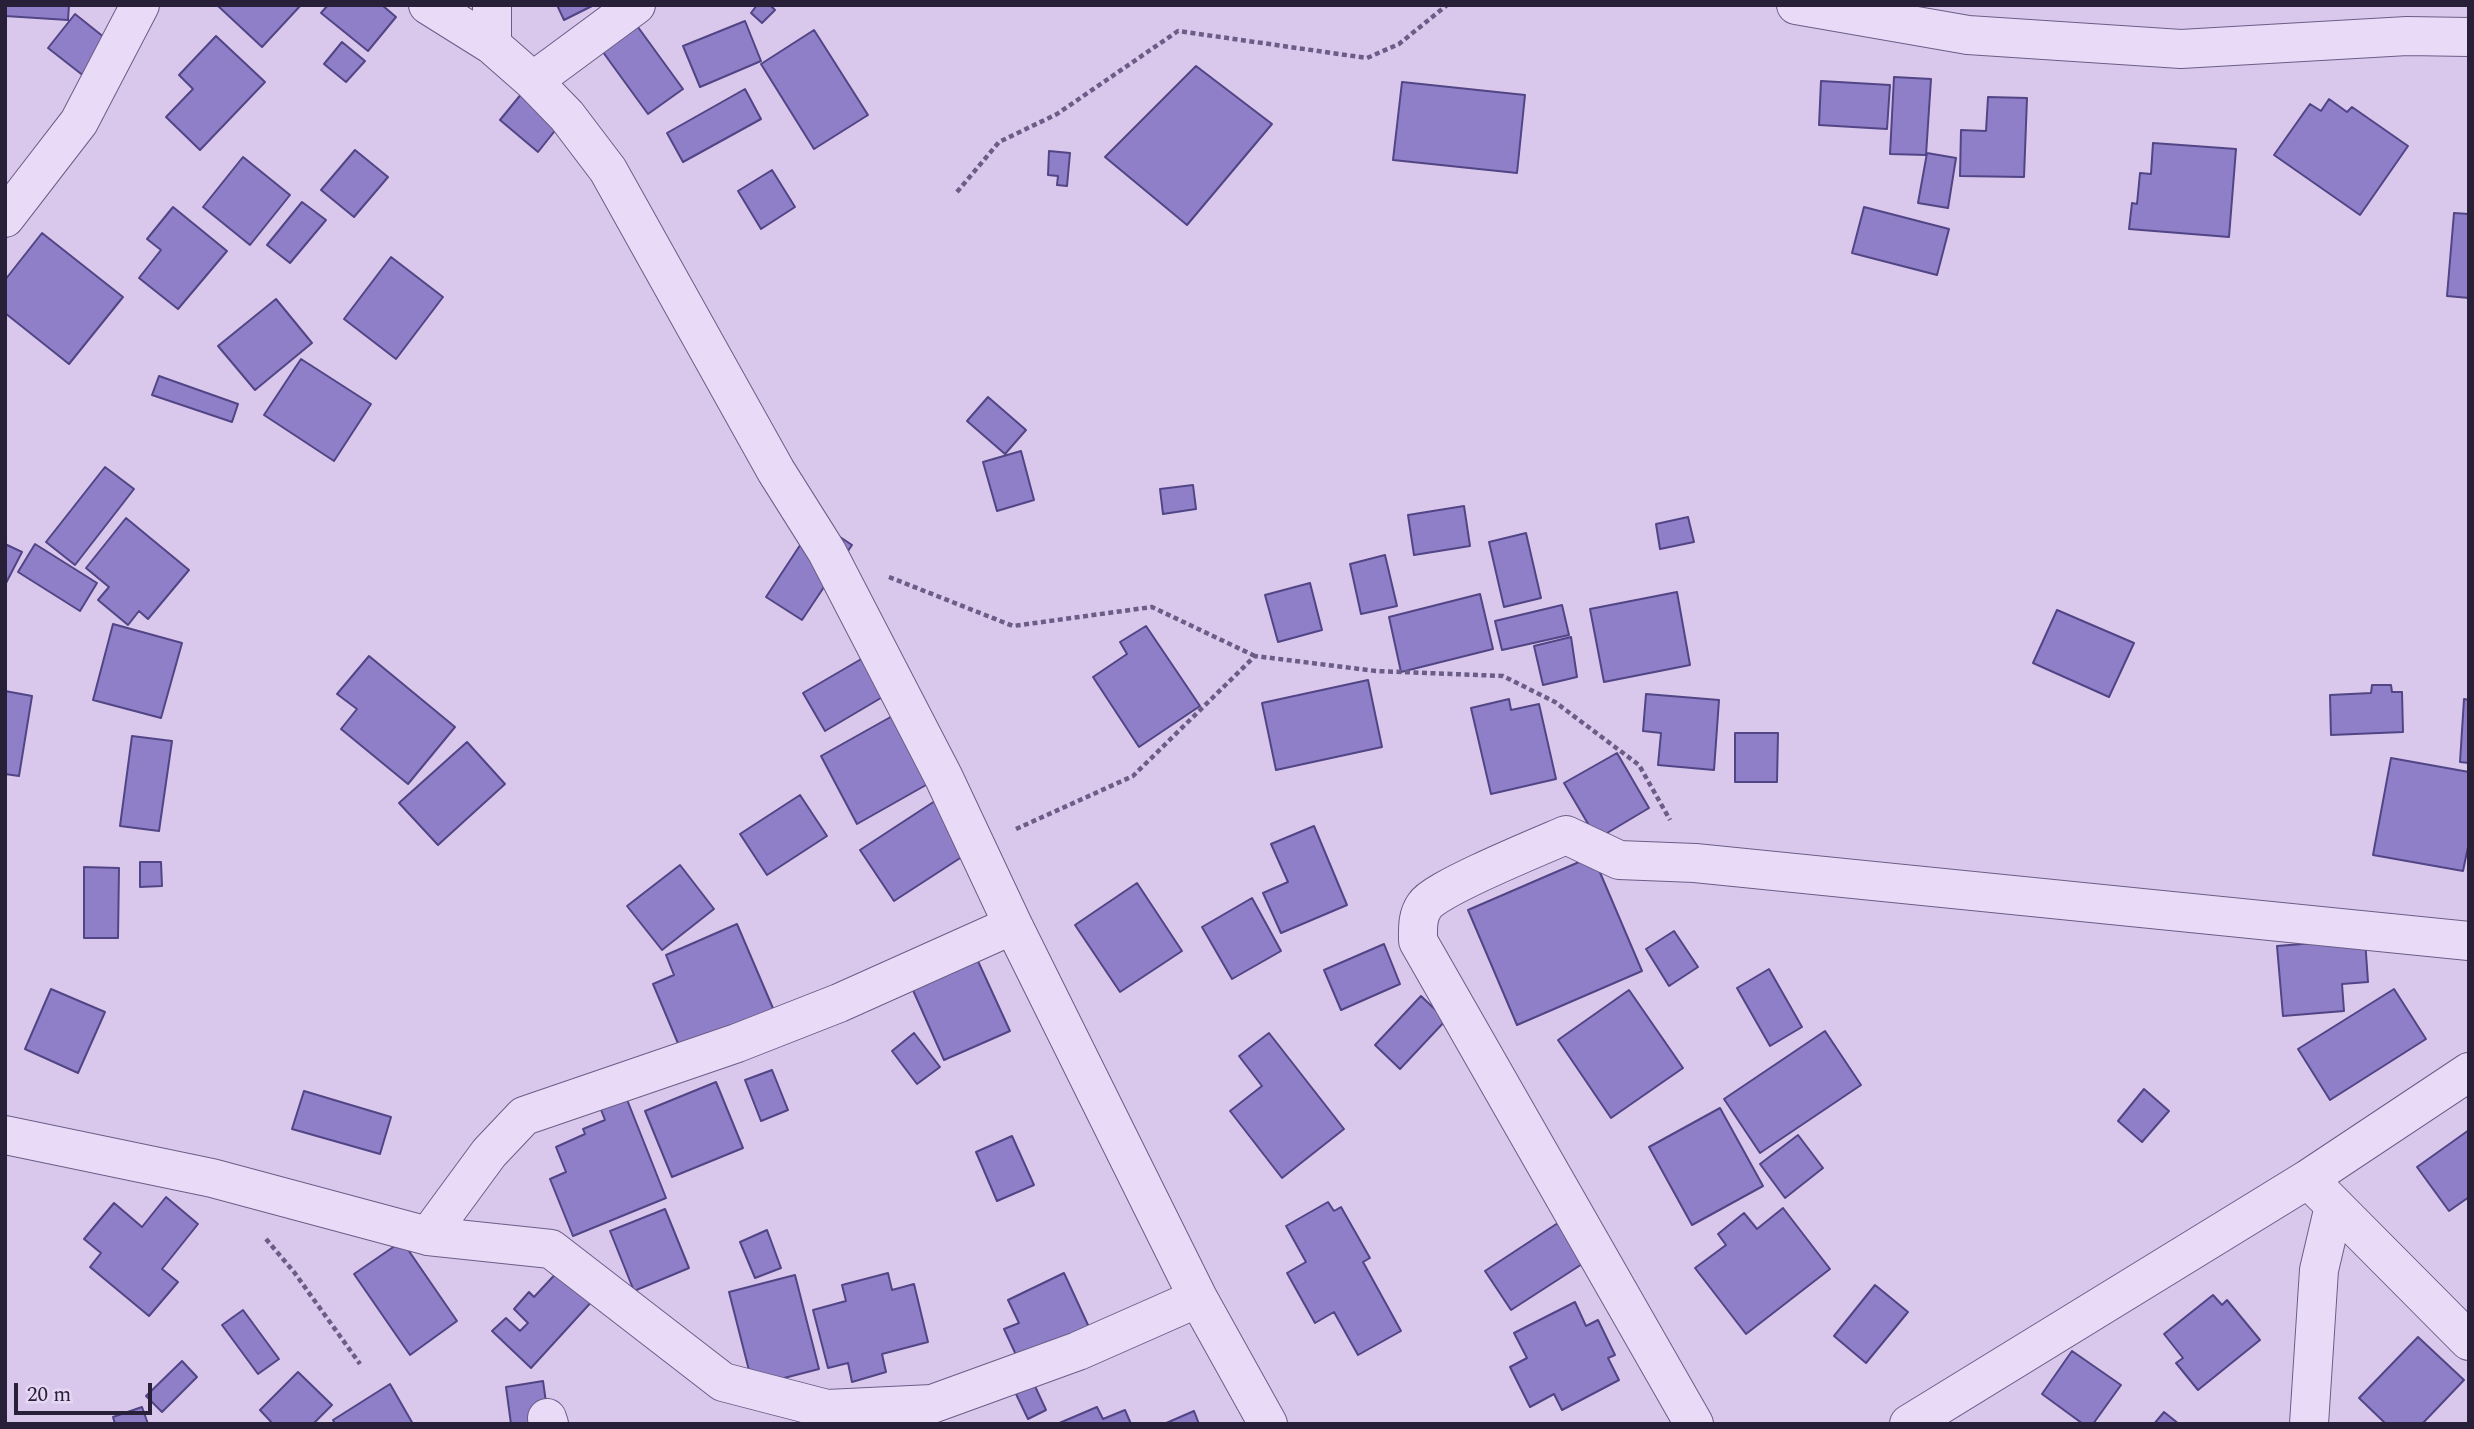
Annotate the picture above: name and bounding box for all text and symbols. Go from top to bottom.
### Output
scale bar [18,1370,156,1414]
text: 20 m [27,1379,71,1411]

